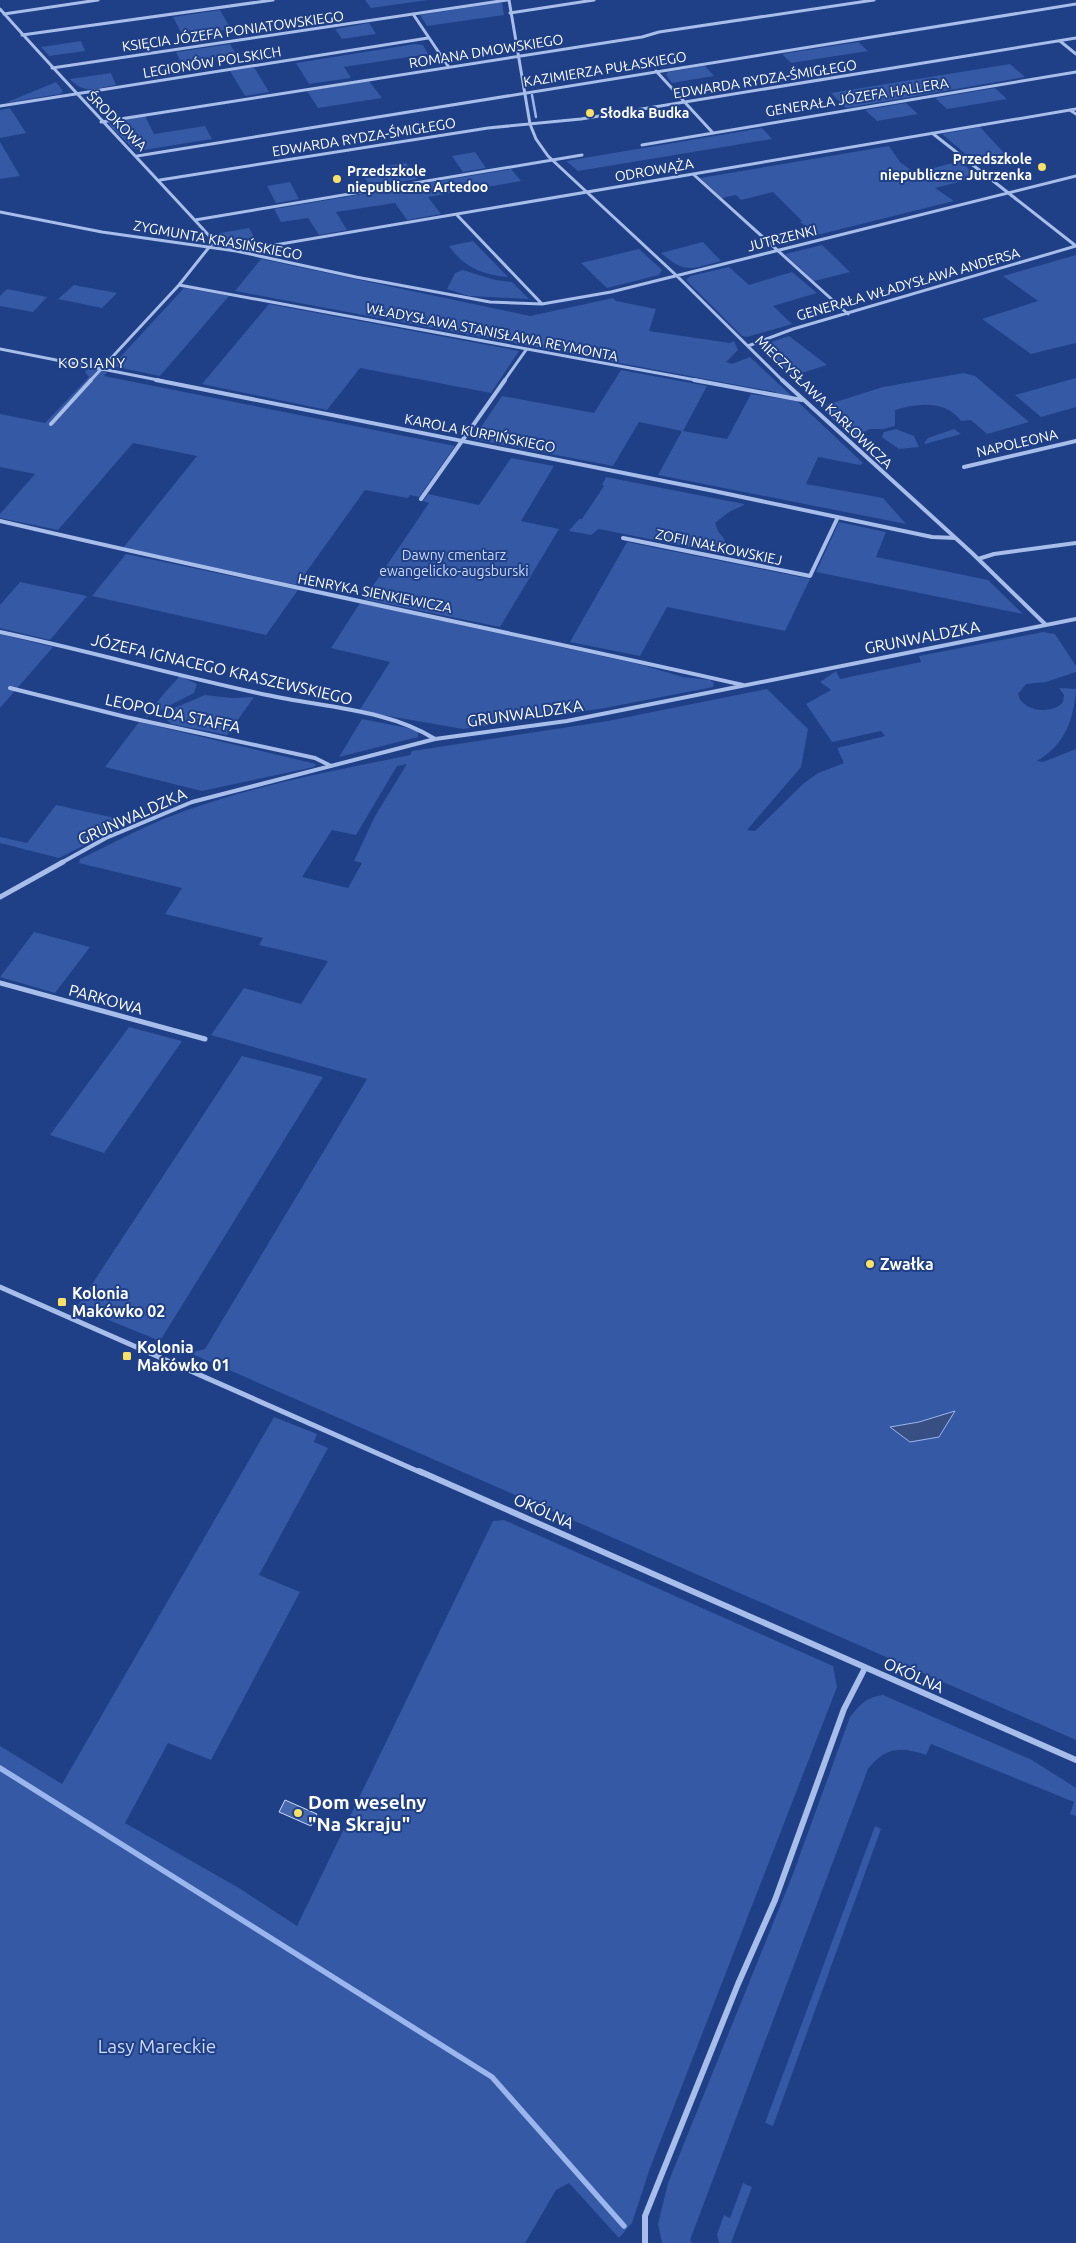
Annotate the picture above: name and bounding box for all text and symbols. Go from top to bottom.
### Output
street label: KSIĘCIA JÓZEFA PONIATOWSKIEGO [121,6,345,55]
street label: ROMANA DMOWSKIEGO [408,31,565,71]
street label: LEGIONÓW POLSKICH [142,42,282,81]
street label: KAZIMIERZA PUŁASKIEGO [522,48,688,90]
street label: EDWARDA RYDZA-ŚMIGŁEGO [672,56,858,101]
street label: GENERAŁA JÓZEFA HALLERA [764,74,950,119]
street label: ŚRODKOWA [84,87,151,154]
place label: Słodka Budka [600,105,689,121]
marker: Słodka Budka [584,107,596,119]
street label: EDWARDA RYDZA-ŚMIGŁEGO [271,114,457,159]
place label: Przedszkole niepubliczne Jutrzenka [880,151,1032,183]
street label: ODROWĄŻA [613,155,695,185]
marker: Przedszkole niepubliczne Jutrzenka [1036,161,1048,173]
place label: Przedszkole niepubliczne Artedoo [347,163,488,195]
marker: Przedszkole niepubliczne Artedoo [331,173,343,185]
street label: ZYGMUNTA KRASIŃSKIEGO [132,216,304,263]
street label: JUTRZENKI [746,222,818,254]
street label: GENERAŁA WŁADYSŁAWA ANDERSA [794,244,1022,324]
street label: WŁADYSŁAWA STANISŁAWA REYMONTA [365,300,619,364]
street label: MIECZYSŁAWA KARŁOWICZA [752,332,896,472]
district label: KOSIANY [58,354,126,371]
street label: KAROLA KURPIŃSKIEGO [403,410,557,456]
street label: NAPOLEONA [975,426,1059,460]
street label: ZOFII NAŁKOWSKIEJ [654,526,784,568]
park label: Dawny cmentarz ewangelicko-augsburski [379,547,529,579]
street label: HENRYKA SIENKIEWICZA [296,570,454,616]
street label: GRUNWALDZKA [863,617,982,657]
street label: JÓZEFA IGNACEGO KRASZEWSKIEGO [89,629,355,708]
street label: LEOPOLDA STAFFA [104,690,243,736]
street label: GRUNWALDZKA [466,696,585,730]
street label: GRUNWALDZKA [75,784,190,848]
street label: PARKOWA [67,980,146,1018]
place label: Zwałka [880,1255,934,1273]
marker: Zwałka [864,1258,876,1270]
place label: Kolonia Makówko 02 [72,1284,165,1320]
marker: Kolonia Makówko 02 [56,1296,68,1308]
place label: Kolonia Makówko 01 [137,1338,230,1374]
marker: Kolonia Makówko 01 [121,1350,133,1362]
street label: OKÓLNA [511,1489,578,1532]
street label: OKÓLNA [881,1653,948,1696]
place label: Dom weselny "Na Skraju" [308,1791,426,1835]
marker: Dom weselny "Na Skraju" [292,1807,304,1819]
park label: Lasy Mareckie [98,2035,216,2057]

